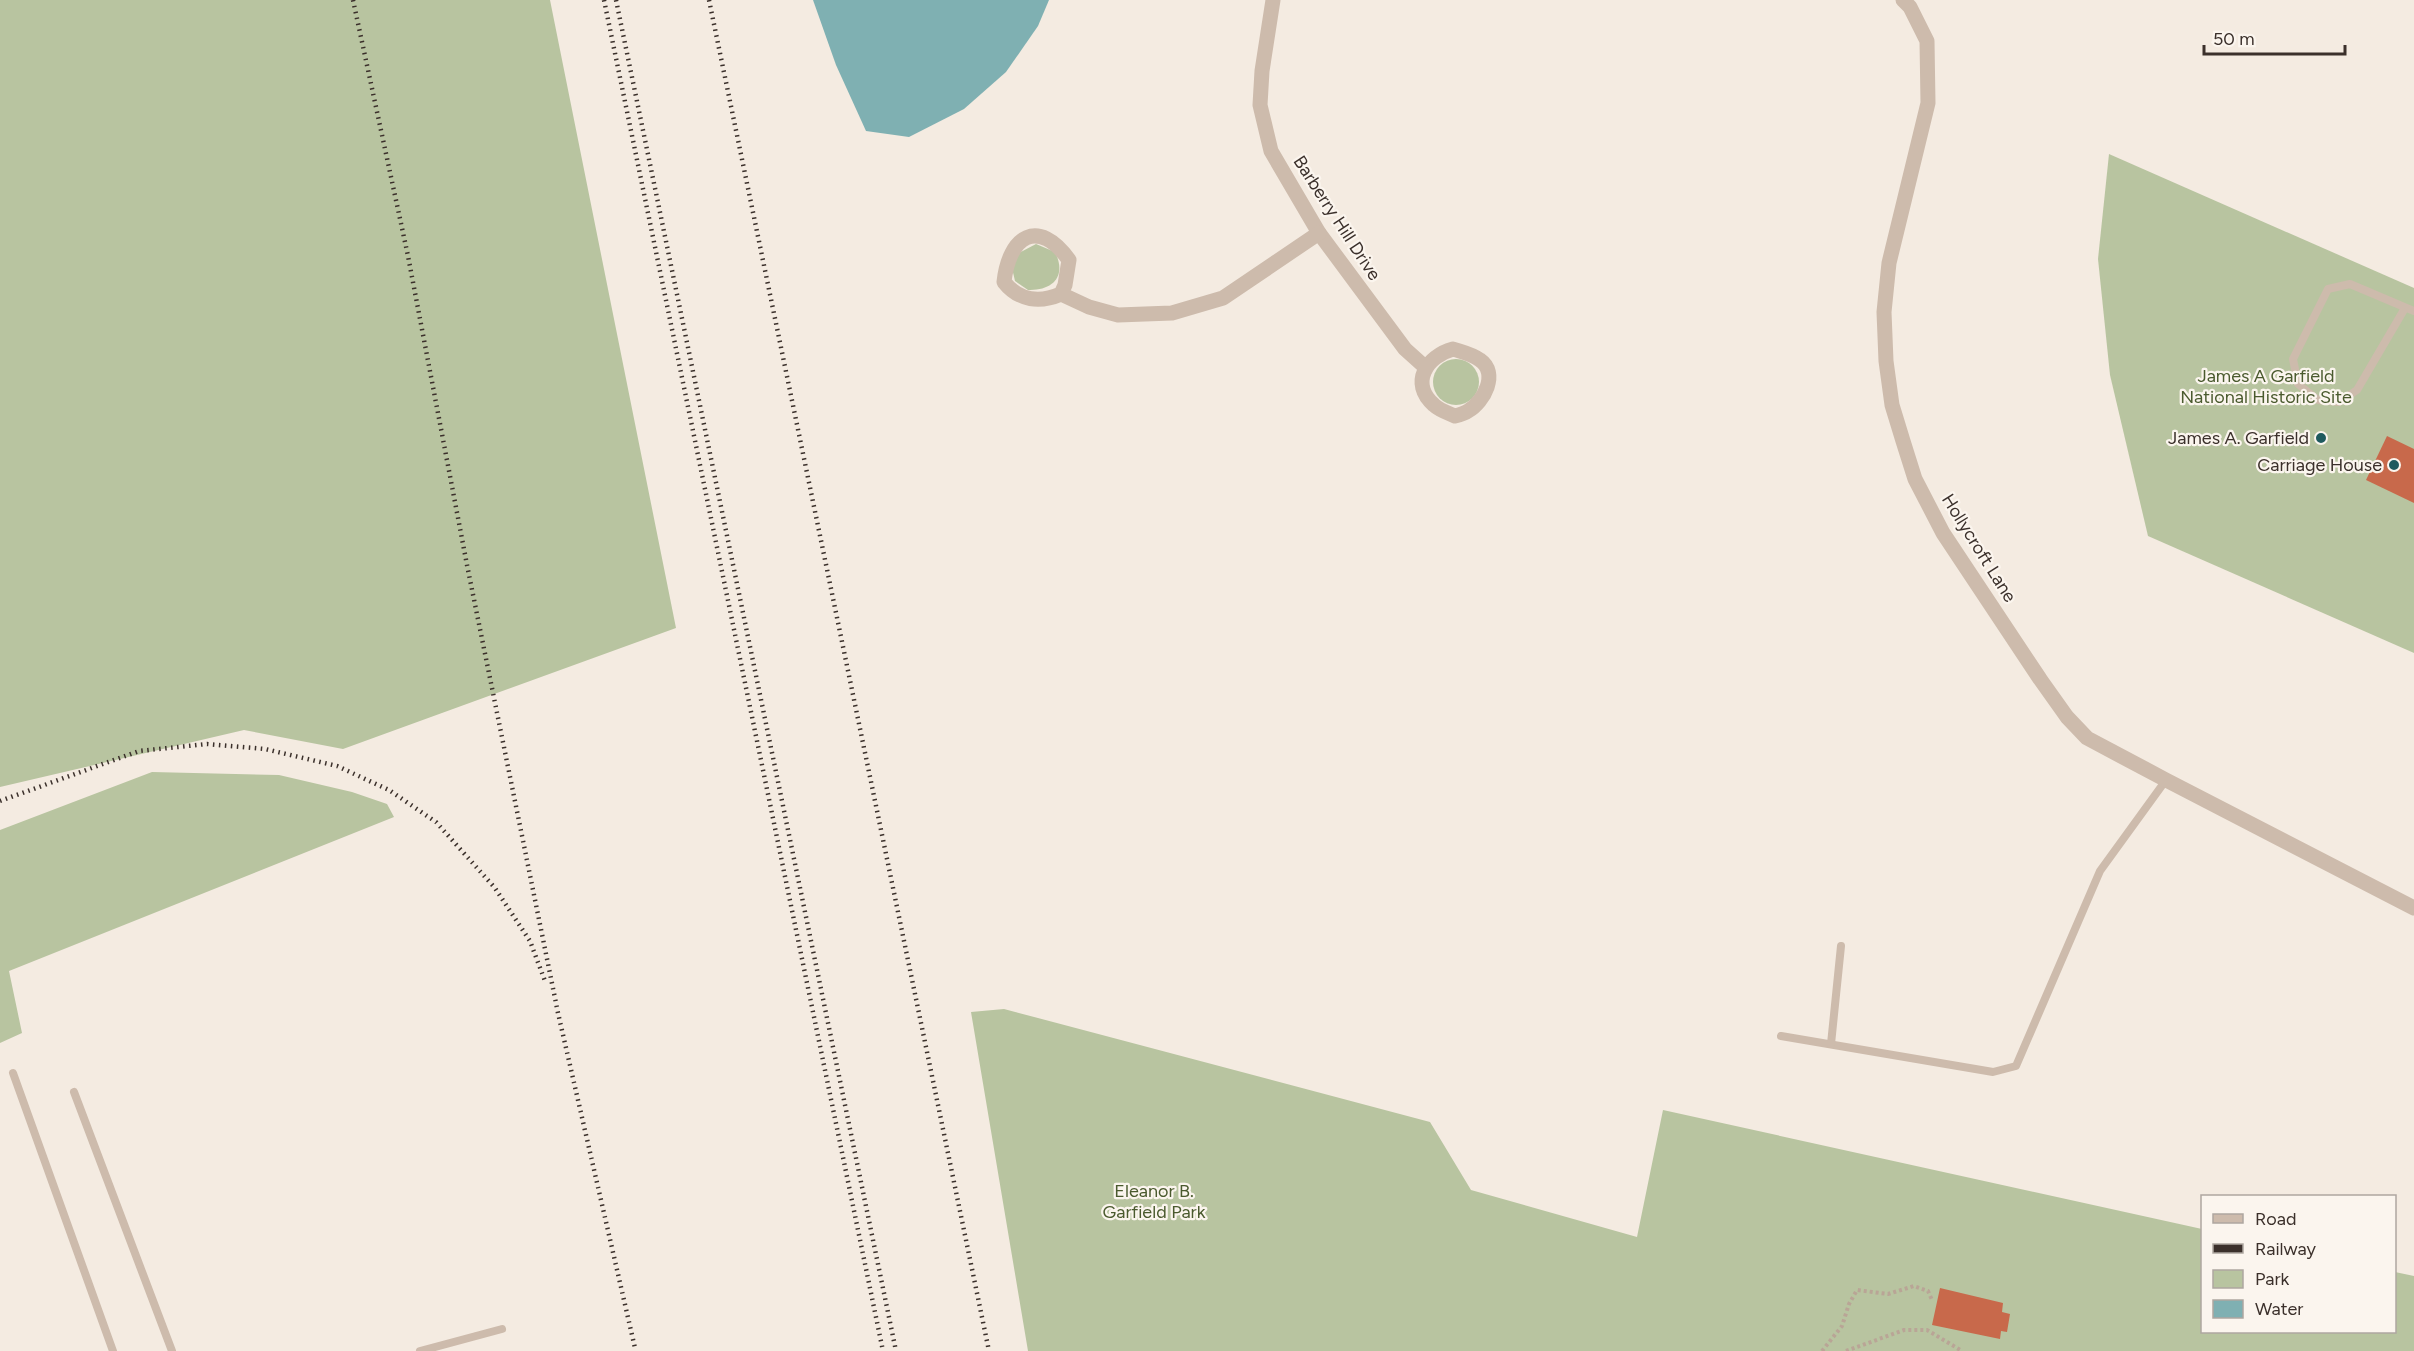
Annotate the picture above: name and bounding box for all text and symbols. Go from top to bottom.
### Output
scale bar [2204,18,2345,56]
text: 50 m [2213,28,2255,50]
street label: Barberry Hill Drive [1288,151,1386,285]
park label: James A Garfield National Historic Site [2180,365,2352,408]
place label: James A. Garfield [2168,427,2309,449]
marker: James A. Garfield [2314,431,2328,445]
place label: Carriage House [2257,454,2382,476]
marker: Carriage House [2387,458,2401,472]
street label: Hollycroft Lane [1937,490,2021,606]
park label: Eleanor B. Garfield Park [1103,1180,1206,1223]
legend [2201,1195,2396,1333]
text: Road [2255,1208,2296,1230]
text: Railway [2255,1238,2317,1260]
text: Park [2255,1268,2290,1290]
text: Water [2255,1298,2303,1320]

